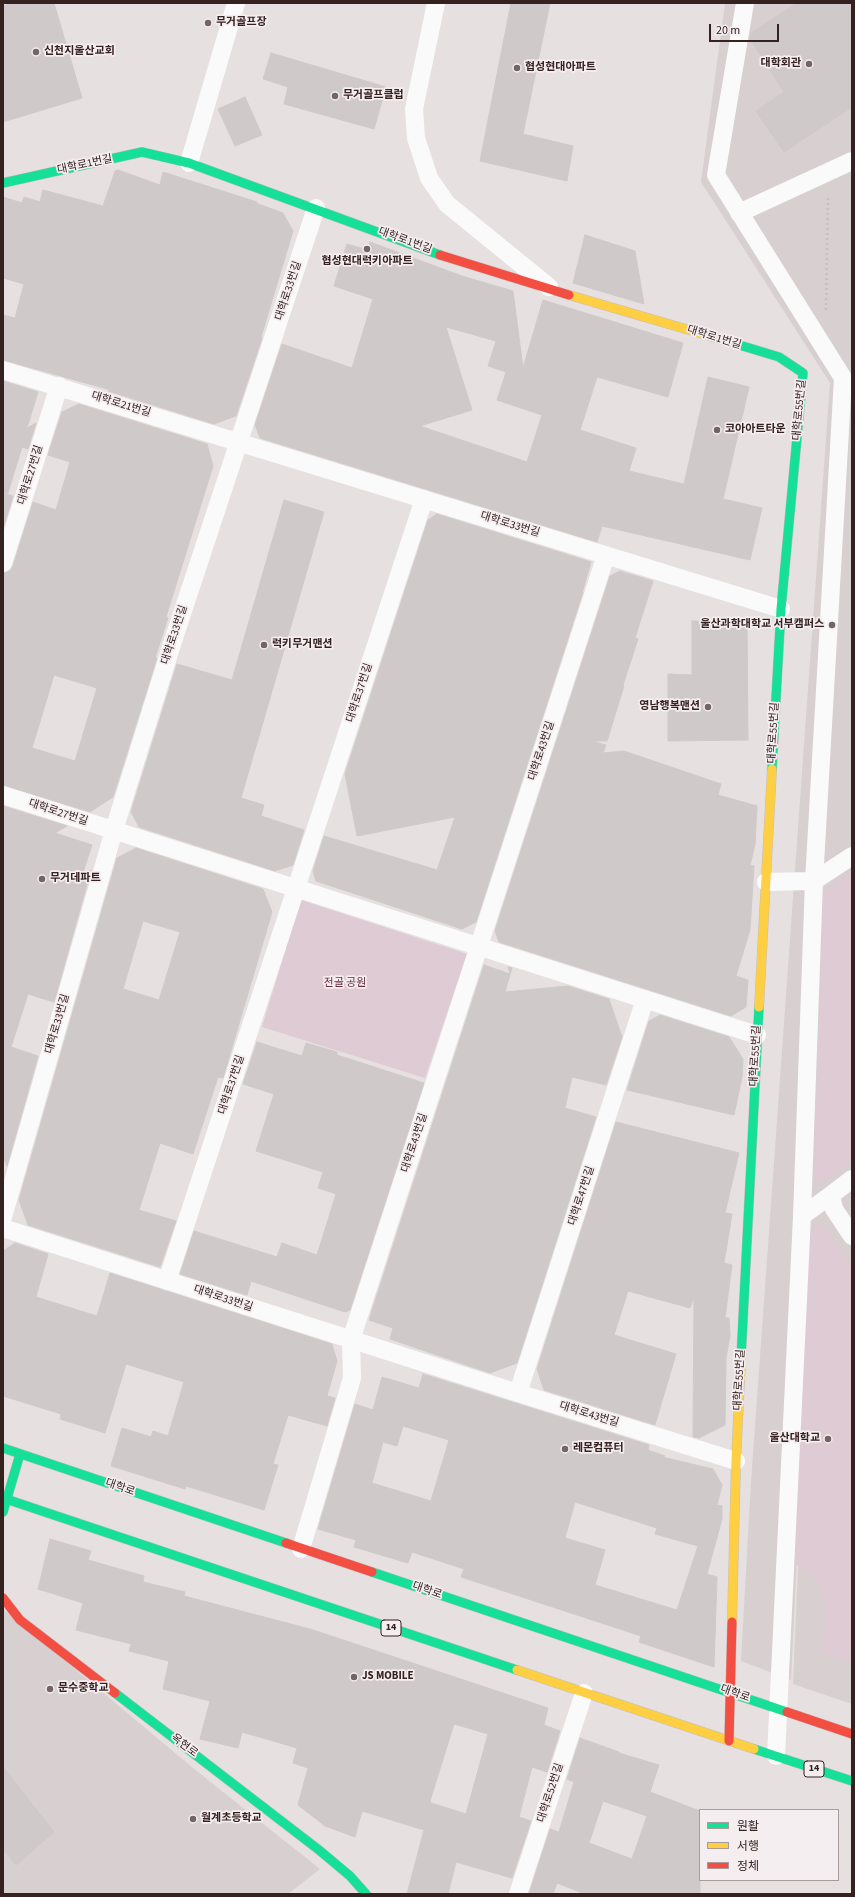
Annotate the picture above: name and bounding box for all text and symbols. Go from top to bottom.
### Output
place label: 무거골프장 [216,16,267,30]
scale bar [711,16,781,42]
marker: 무거골프장 [203,18,213,28]
text: 20 m [716,22,740,39]
place label: 신천지울산교회 [44,45,115,59]
marker: 신천지울산교회 [31,47,41,57]
place label: 대학회관 [761,57,801,71]
marker: 대학회관 [804,59,814,69]
place label: 협성현대아파트 [525,61,596,75]
marker: 협성현대아파트 [512,63,522,73]
place label: 무거골프클럽 [343,89,404,103]
marker: 무거골프클럽 [330,91,340,101]
street label: 대학로1번길 [56,153,114,177]
street label: 대학로1번길 [376,225,434,257]
marker: 협성현대럭키아파트 [362,244,372,254]
place label: 협성현대럭키아파트 [321,255,413,269]
street label: 대학로33번길 [273,260,305,322]
street label: 대학로1번길 [685,323,743,353]
street label: 대학로55번길 [791,379,809,441]
street label: 대학로21번길 [90,390,152,420]
place label: 코아아트타운 [725,423,786,437]
marker: 코아아트타운 [712,425,722,435]
street label: 대학로27번길 [16,444,46,506]
street label: 대학로33번길 [479,510,541,540]
street label: 대학로33번길 [159,604,191,666]
place label: 울산과학대학교 서부캠퍼스 [700,618,824,632]
marker: 울산과학대학교 서부캠퍼스 [827,620,837,630]
place label: 럭키무거맨션 [272,638,333,652]
marker: 럭키무거맨션 [259,640,269,650]
street label: 대학로37번길 [344,662,376,724]
place label: 영남행복맨션 [639,700,700,714]
marker: 영남행복맨션 [703,702,713,712]
street label: 대학로55번길 [766,702,782,764]
street label: 대학로43번길 [526,720,558,782]
street label: 대학로27번길 [27,797,89,829]
place label: 무거데파트 [50,872,101,886]
marker: 무거데파트 [37,874,47,884]
park label: 전골 공원 [324,977,366,991]
street label: 대학로33번길 [43,993,73,1055]
street label: 대학로55번길 [748,1025,764,1087]
street label: 대학로37번길 [216,1054,248,1116]
street label: 대학로43번길 [399,1112,431,1174]
street label: 대학로47번길 [566,1165,598,1227]
street label: 대학로33번길 [192,1283,254,1315]
street label: 대학로55번길 [732,1349,748,1411]
street label: 대학로43번길 [558,1400,620,1430]
place label: 울산대학교 [769,1432,820,1446]
marker: 울산대학교 [823,1434,833,1444]
place label: 레몬컴퓨터 [573,1442,624,1456]
marker: 레몬컴퓨터 [560,1444,570,1454]
street label: 대학로 [103,1477,137,1499]
street label: 대학로 [410,1580,444,1602]
road number: 14 [381,1620,401,1636]
place label: JS MOBILE [362,1670,414,1684]
marker: JS MOBILE [349,1672,359,1682]
place label: 문수중학교 [58,1682,109,1696]
street label: 대학로 [718,1683,752,1705]
marker: 문수중학교 [45,1684,55,1694]
street label: 옥현로 [168,1732,200,1760]
road number: 14 [804,1761,824,1777]
street label: 대학로52번길 [535,1762,567,1824]
legend [699,1809,839,1881]
place label: 월계초등학교 [201,1812,262,1826]
marker: 월계초등학교 [188,1814,198,1824]
text: 원활 [737,1818,759,1835]
text: 서행 [737,1838,759,1855]
text: 정체 [737,1858,759,1875]

